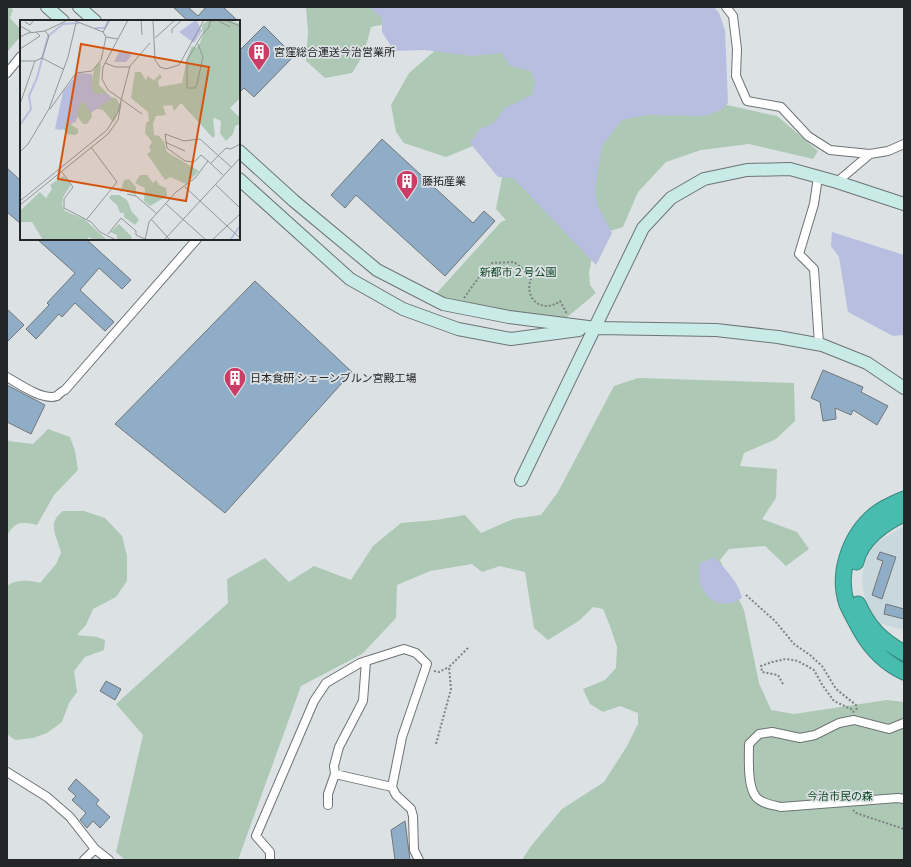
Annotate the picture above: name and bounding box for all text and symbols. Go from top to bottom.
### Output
inset map [20,20,240,240]
building icon: 宮窪総合運送今治営業所 [246,39,272,72]
place label: 宮窪総合運送今治営業所 [274,46,396,59]
building icon: 藤拓産業 [394,168,420,201]
place label: 藤拓産業 [422,175,466,188]
park label: 新都市２号公園 [480,266,557,279]
building icon: 日本食研 シェーンブルン宮殿工場 [222,365,248,398]
place label: 日本食研 シェーンブルン宮殿工場 [250,372,417,385]
park label: 今治市民の森 [807,790,873,803]

